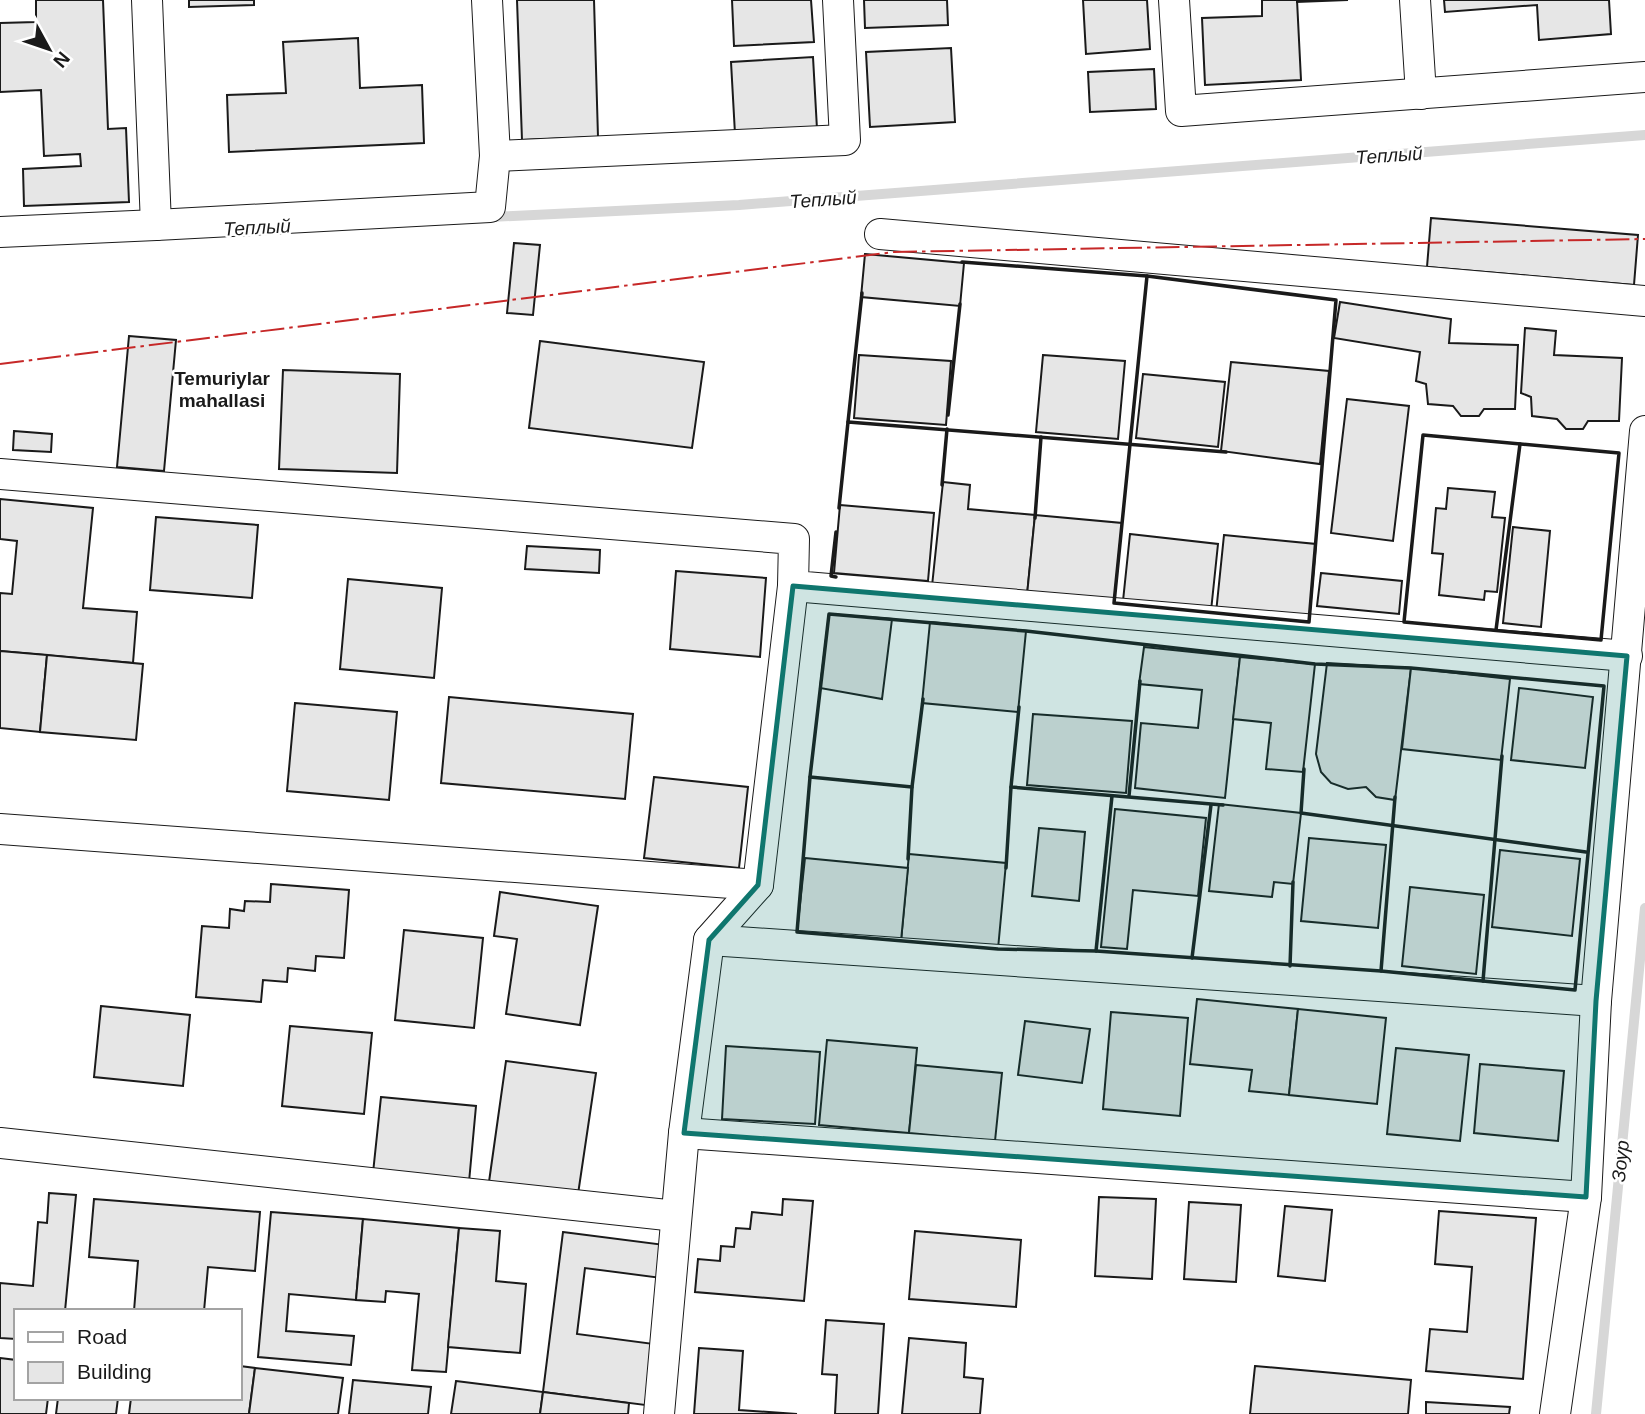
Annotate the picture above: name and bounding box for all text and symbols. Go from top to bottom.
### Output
north arrow [14,14,84,84]
text: N [49,48,74,72]
water label: Теплый [1355,143,1424,168]
water label: Теплый [789,187,858,212]
water label: Теплый [223,215,292,240]
district label: Temuriylar mahallasi [174,368,270,411]
water label: Зоур [1608,1139,1633,1183]
legend [14,1309,242,1400]
text: Road [77,1325,127,1348]
text: Building [77,1360,152,1383]

